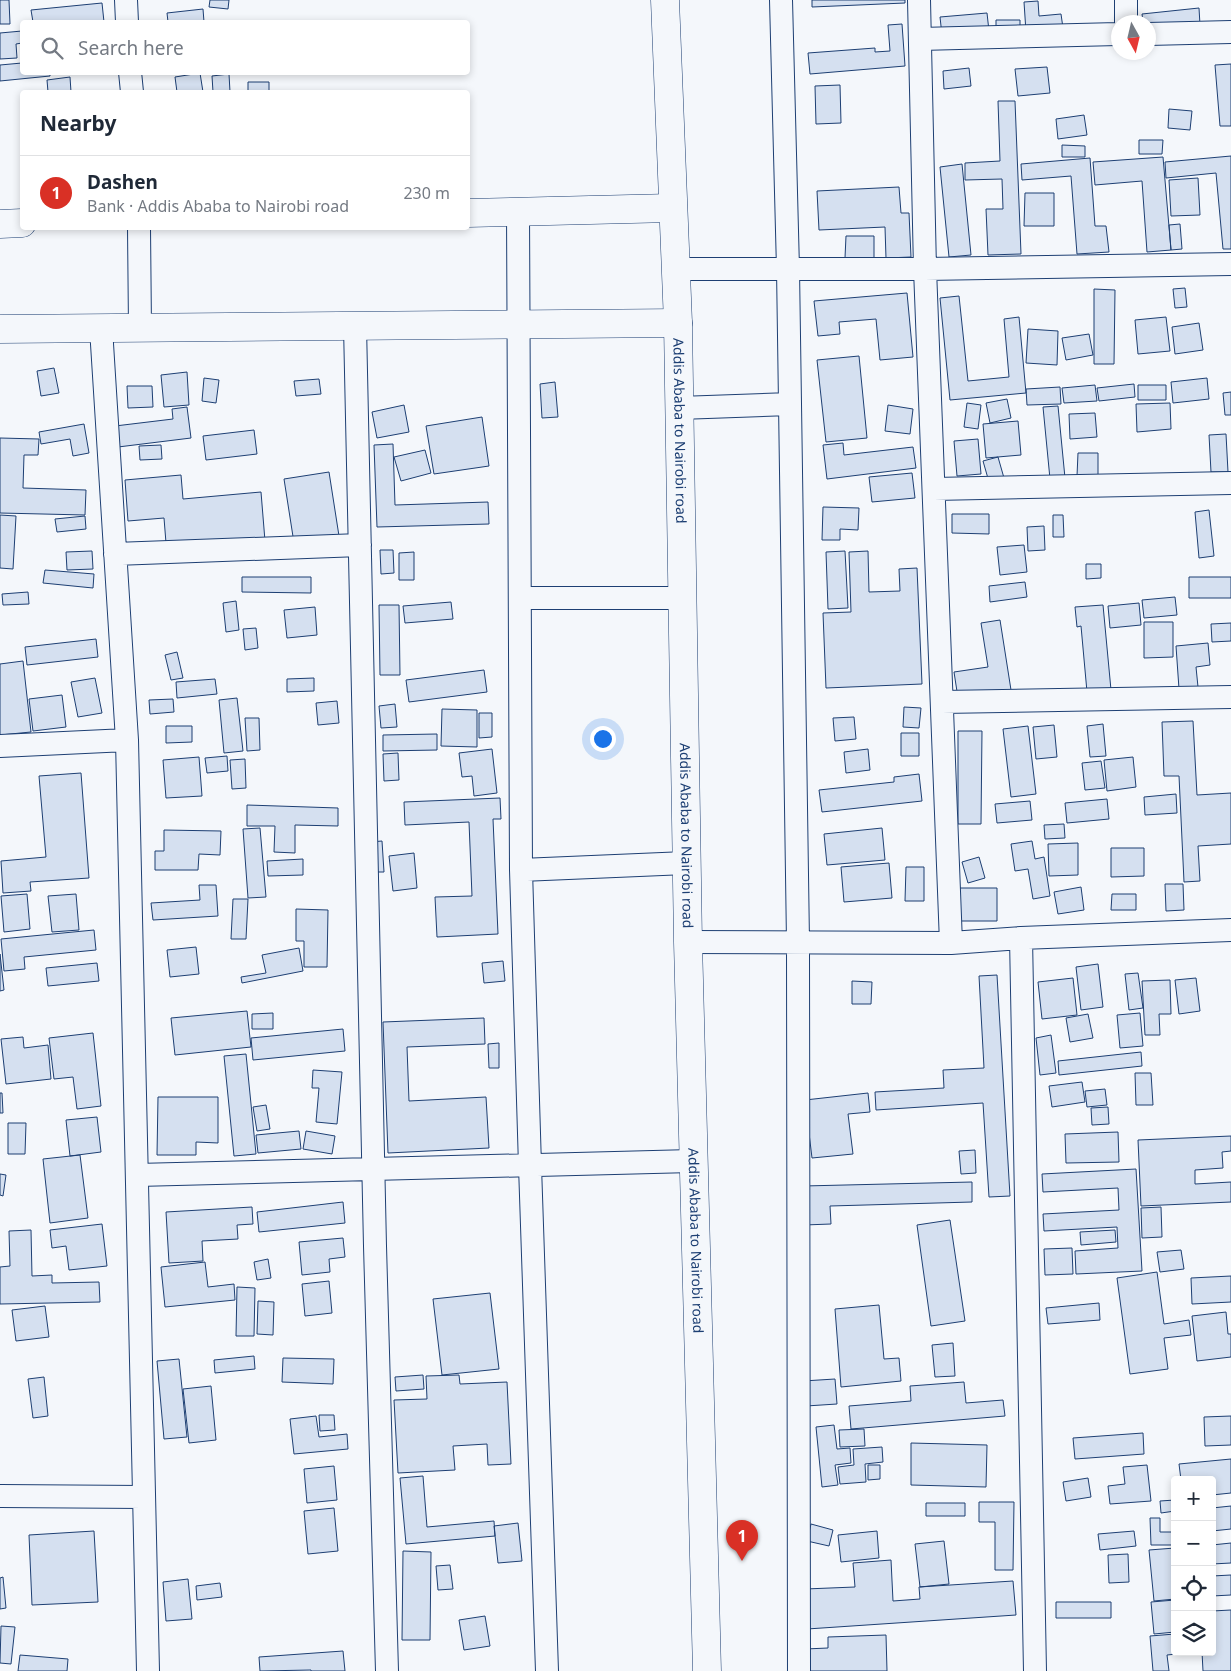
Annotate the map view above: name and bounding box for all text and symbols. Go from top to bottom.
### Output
north arrow [1111,15,1156,60]
search box [20,20,470,75]
icon: search [38,34,66,62]
text: Search here [78,35,184,61]
text: Nearby [40,109,116,137]
text: Dashen [87,169,158,195]
text: 1 [51,182,61,204]
text: 230 m [403,182,450,204]
text: Bank · Addis Ababa to Nairobi road [87,195,349,217]
street label: Addis Ababa to Nairobi road [669,338,691,524]
your location [590,726,616,752]
street label: Addis Ababa to Nairobi road [676,743,698,929]
street label: Addis Ababa to Nairobi road [684,1148,708,1333]
map controls [1171,1476,1216,1656]
button: + [1171,1476,1216,1521]
pin: 1 [726,1520,758,1561]
button: − [1171,1521,1216,1566]
button: locate [1171,1566,1216,1611]
button: layers [1171,1611,1216,1656]

